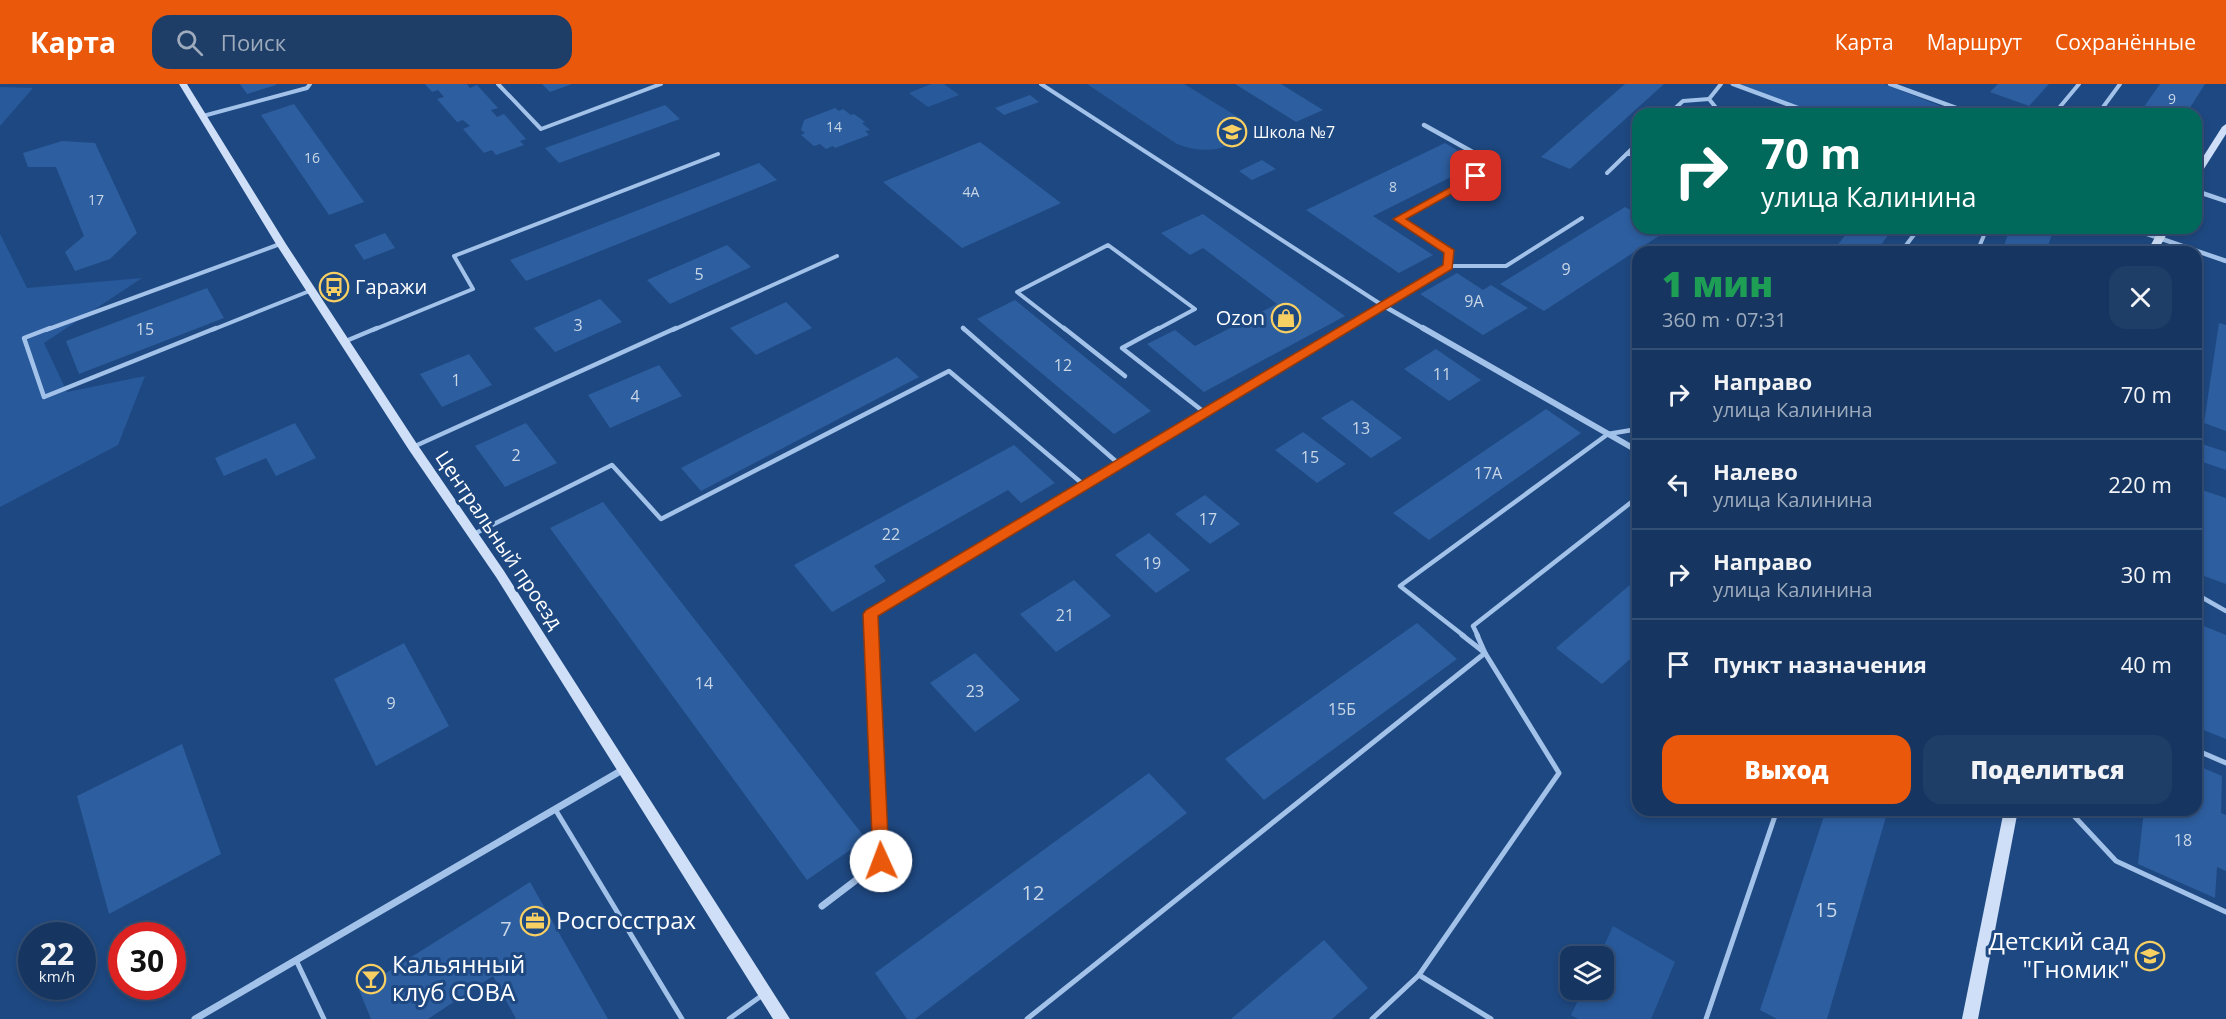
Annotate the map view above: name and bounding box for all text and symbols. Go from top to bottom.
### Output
search box [152,15,572,69]
text: Карта [30,23,116,61]
icon: search [173,26,206,59]
text: Поиск [221,27,286,57]
text: Карта [1835,28,1894,56]
text: Маршрут [1927,28,2022,56]
text: Сохранённые [2055,28,2196,56]
house number: 9 [2168,89,2176,108]
school or university icon: Школа №7 [1216,116,1248,148]
house number: 14 [826,117,842,136]
place label: Школа №7 [1253,121,1335,143]
text: 70 m [1761,124,1861,181]
icon: right [1662,132,1740,210]
house number: 16 [304,148,320,167]
pin [1450,150,1501,201]
icon: arrive [1459,159,1492,192]
house number: 8 [1389,177,1397,196]
text: улица Калинина [1761,178,1977,215]
house number: 4А [963,182,980,201]
house number: 17 [88,190,104,209]
house number: 9 [1561,258,1571,280]
text: 1 мин [1662,259,1773,308]
house number: 5 [694,263,704,285]
button: close [2109,266,2172,329]
bus stop icon: Гаражи [318,271,350,303]
place label: Гаражи [355,273,427,300]
house number: 9А [1464,290,1485,312]
shop icon: Ozon [1270,302,1302,334]
place label: Ozon [1216,304,1265,331]
text: 360 m · 07:31 [1662,306,1787,333]
house number: 3 [573,314,583,336]
house number: 15 [136,318,154,340]
house number: 12 [1054,354,1072,376]
house number: 11 [1433,363,1451,385]
text: Направо [1713,366,1812,396]
house number: 1 [451,369,461,391]
icon: right [1662,378,1695,411]
text: 70 m [2121,379,2172,409]
house number: 4 [630,385,640,407]
text: улица Калинина [1713,396,1873,423]
house number: 13 [1352,417,1370,439]
house number: 2 [511,444,521,466]
street label: Центральный проезд [430,445,569,635]
house number: 15 [1301,446,1319,468]
text: Налево [1713,456,1798,486]
house number: 17А [1474,462,1503,484]
icon: left [1662,468,1695,501]
text: 220 m [2108,469,2172,499]
text: улица Калинина [1713,486,1873,513]
house number: 17 [1199,508,1217,530]
house number: 22 [882,523,900,545]
text: Направо [1713,546,1812,576]
house number: 19 [1143,552,1161,574]
icon: right [1662,558,1695,591]
text: 30 m [2121,559,2172,589]
text: улица Калинина [1713,576,1873,603]
house number: 21 [1056,604,1074,626]
icon: arrive [1662,648,1695,681]
text: Пункт назначения [1713,649,1927,679]
text: 40 m [2121,649,2172,679]
house number: 14 [695,672,713,694]
house number: 23 [966,680,984,702]
house number: 9 [386,692,396,714]
house number: 15Б [1328,698,1356,720]
button: Выход [1662,735,1911,804]
button: Поделиться [1923,735,2172,804]
position arrow [849,829,913,893]
house number: 18 [2174,829,2192,851]
house number: 12 [1022,879,1044,906]
house number: 15 [1815,896,1837,923]
place label: Росгосстрах [556,903,696,936]
office icon: Росгосстрах [519,905,551,937]
house number: 7 [500,915,512,942]
speed limit sign: 30 [108,922,186,1000]
place label: Детский сад "Гномик" [1989,924,2129,985]
text: 22 [40,933,74,974]
school or university icon: Детский сад "Гномик" [2134,940,2166,972]
map controls [1560,946,1614,1000]
button: layers [1560,946,1614,1000]
place label: Кальянный клуб СОВА [392,947,525,1008]
bar icon: Кальянный клуб СОВА [355,963,387,995]
text: km/h [39,966,75,986]

